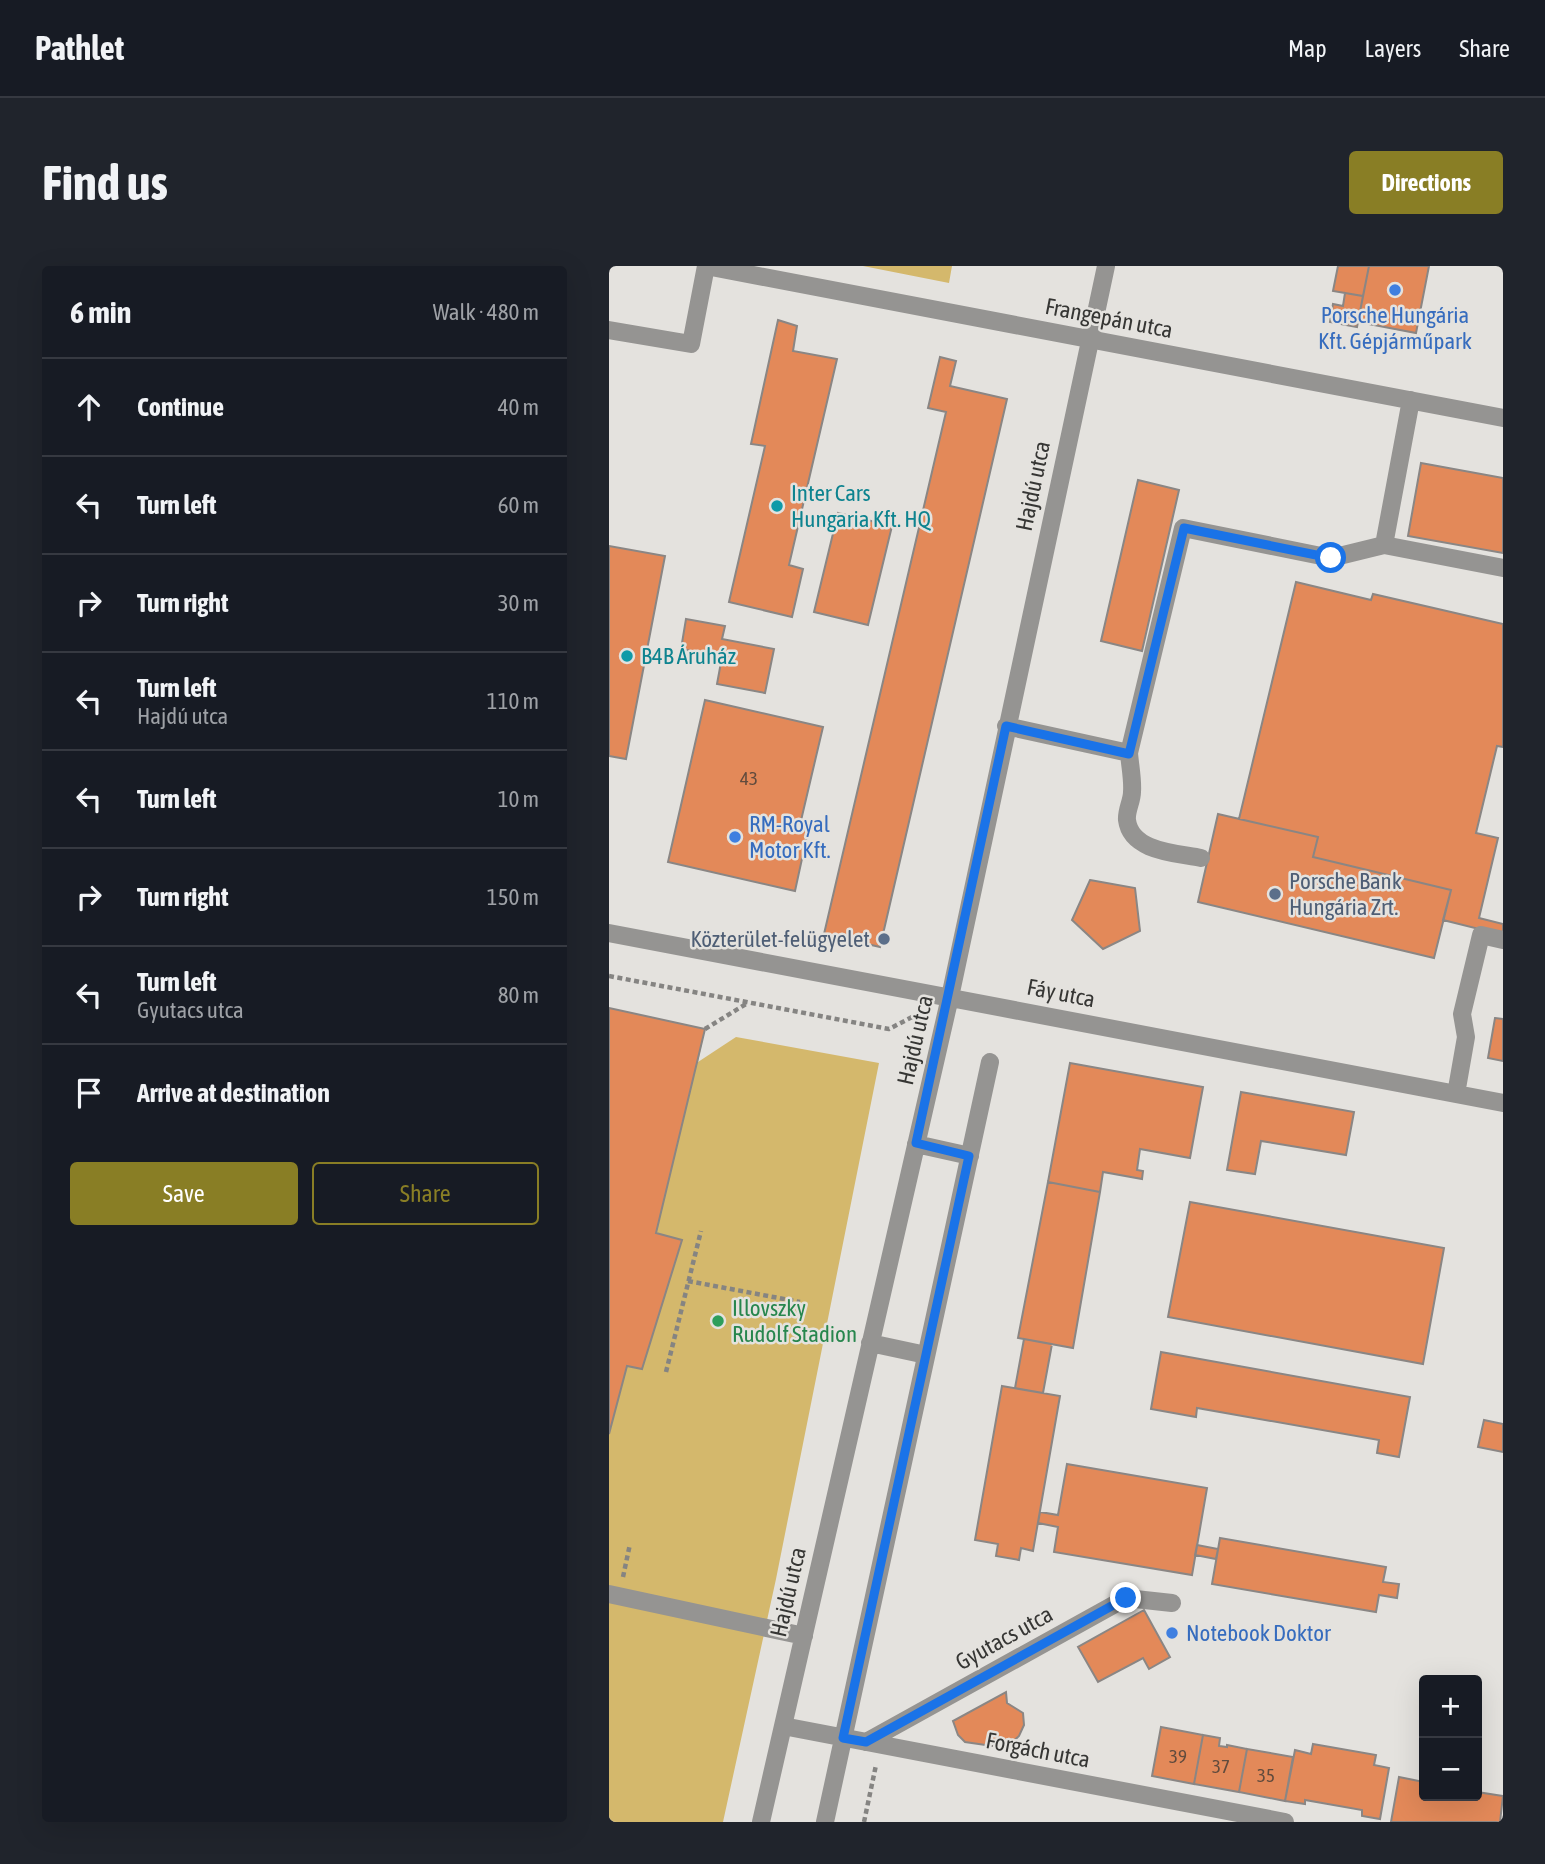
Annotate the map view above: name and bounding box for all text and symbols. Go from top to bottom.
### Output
text: Pathlet [35,29,124,67]
text: Map [1288,35,1327,62]
text: Layers [1365,35,1421,62]
text: Share [1459,35,1510,62]
button: Directions [1349,151,1503,214]
text: Find us [42,154,168,210]
marker: Porsche Hungária Kft. Gépjárműpark [1387,282,1403,298]
street label: Frangepán utca [1043,293,1175,343]
text: 6 min [70,295,131,329]
text: Walk · 480 m [433,299,539,325]
place label: Porsche Hungária Kft. Gépjárműpark [1318,302,1472,354]
icon: ahead [70,388,108,426]
text: Continue [137,392,224,422]
text: 40 m [498,394,539,420]
street label: Hajdú utca [1011,439,1055,533]
place label: Inter Cars Hungaria Kft. HQ [791,480,932,532]
icon: left [70,486,108,524]
text: Turn left [137,490,217,520]
text: 60 m [498,492,539,518]
marker: Inter Cars Hungaria Kft. HQ [769,498,785,514]
route start [1315,542,1346,573]
icon: right [70,584,108,622]
text: Turn right [137,588,228,618]
text: 30 m [498,590,539,616]
place label: B4B Áruház [641,643,736,669]
marker: B4B Áruház [619,648,635,664]
text: Turn left [137,673,217,703]
icon: left [70,682,108,720]
text: 110 m [487,688,539,714]
text: Hajdú utca [137,703,228,729]
house number: 43 [740,767,758,789]
icon: left [70,780,108,818]
text: Turn left [137,784,217,814]
text: 10 m [498,786,539,812]
place label: RM-Royal Motor Kft. [749,811,831,863]
marker: RM-Royal Motor Kft. [727,829,743,845]
place label: Porsche Bank Hungária Zrt. [1289,868,1402,920]
icon: right [70,878,108,916]
text: Turn right [137,882,228,912]
text: 150 m [487,884,539,910]
marker: Porsche Bank Hungária Zrt. [1267,886,1283,902]
place label: Közterület-felügyelet [690,926,870,952]
marker: Közterület-felügyelet [876,931,892,947]
text: Turn left [137,967,217,997]
street label: Fáy utca [1025,974,1097,1012]
icon: left [70,976,108,1014]
text: 80 m [498,982,539,1008]
street label: Hajdú utca [892,993,938,1087]
text: Gyutacs utca [137,997,244,1023]
icon: arrive [70,1074,108,1112]
text: Arrive at destination [137,1078,330,1108]
button: Save [70,1162,298,1225]
button: Share [312,1162,539,1225]
place label: Illovszky Rudolf Stadion [732,1295,857,1347]
marker: Illovszky Rudolf Stadion [710,1313,726,1329]
street label: Hajdú utca [765,1545,811,1639]
route end [1110,1582,1141,1613]
street label: Gyutacs utca [951,1601,1057,1675]
place label: Notebook Doktor [1186,1620,1332,1646]
marker: Notebook Doktor [1164,1625,1180,1641]
map controls [1419,1675,1482,1801]
button: + [1419,1675,1482,1738]
street label: Forgách utca [984,1727,1092,1773]
button: − [1419,1738,1482,1801]
house number: 39 [1169,1745,1187,1767]
house number: 37 [1212,1755,1230,1777]
house number: 35 [1257,1764,1275,1786]

